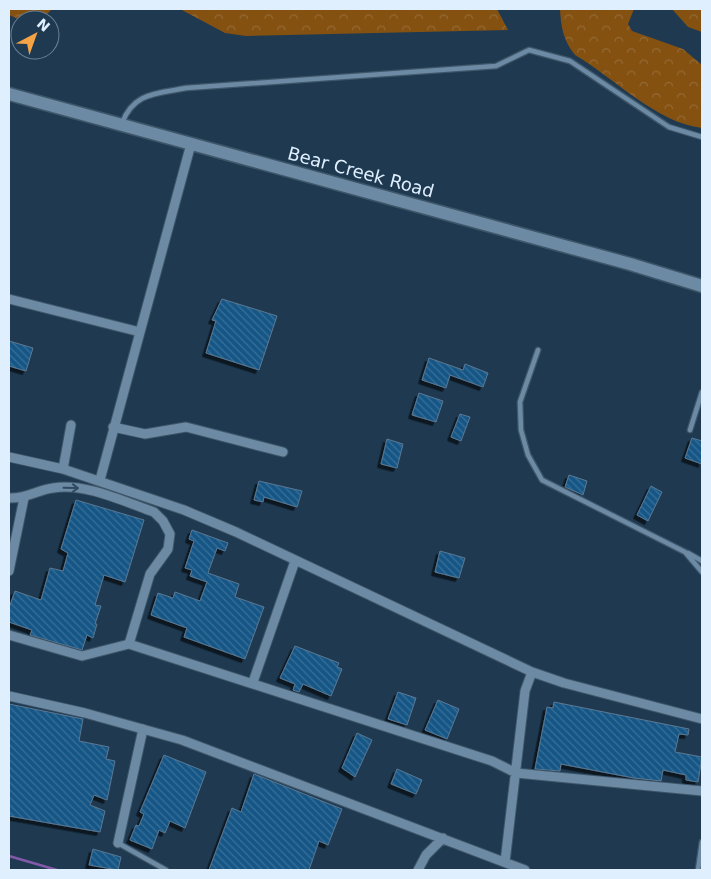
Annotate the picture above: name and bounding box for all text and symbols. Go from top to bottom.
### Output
north arrow [10,10,60,60]
text: N [34,15,53,35]
street label: Bear Creek Road [286,142,436,202]
one-way arrow [63,483,79,493]

